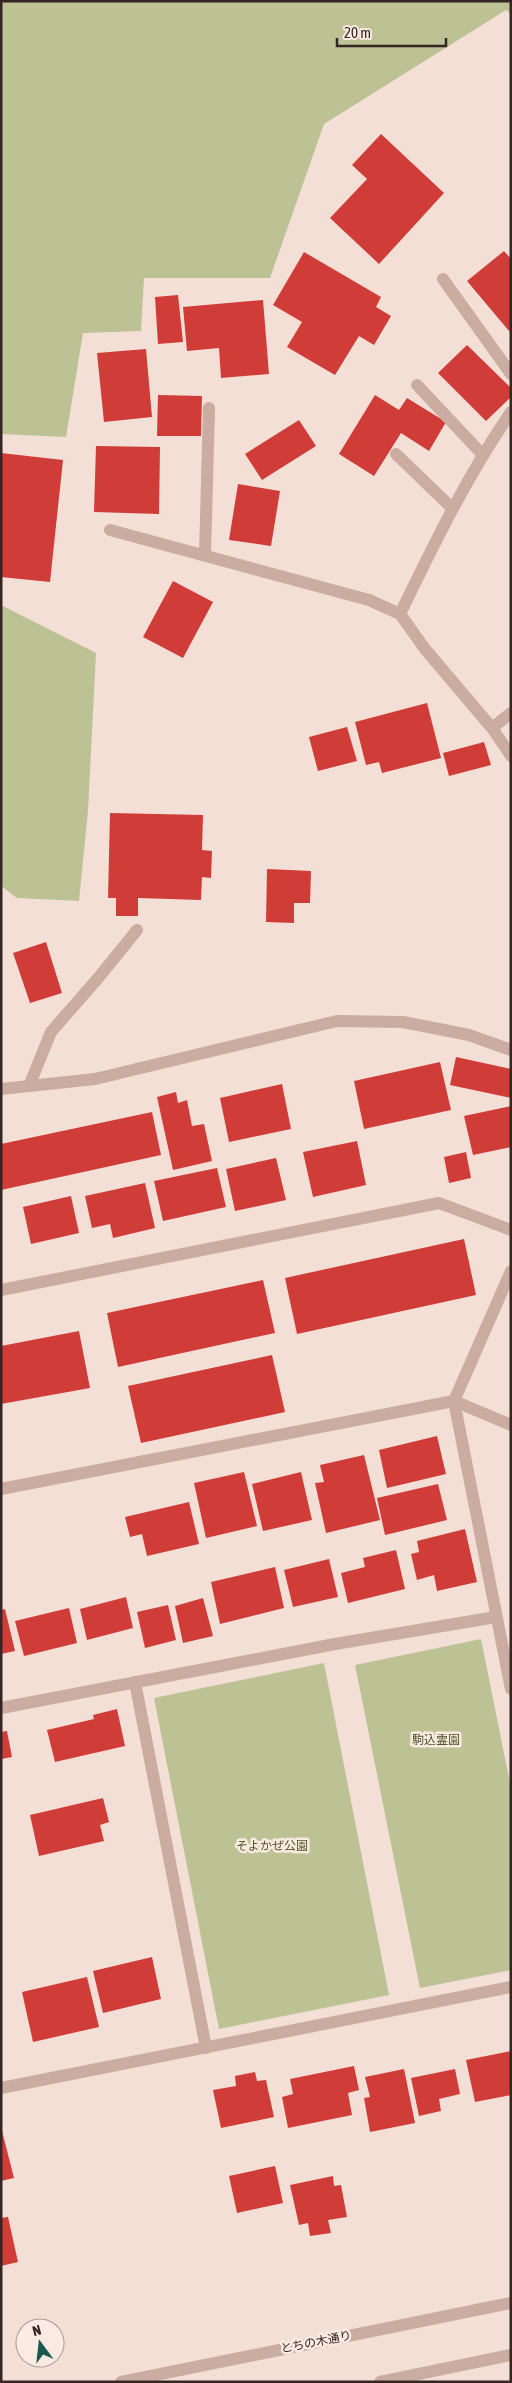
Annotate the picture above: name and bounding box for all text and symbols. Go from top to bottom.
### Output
scale bar [337,15,446,47]
text: 20 m [344,24,371,41]
park label: 駒込霊園 [412,1733,460,1747]
park label: そよかぜ公園 [236,1839,308,1853]
north arrow [15,2318,65,2368]
text: N [31,2322,43,2339]
street label: とちの木通り [279,2328,353,2356]

